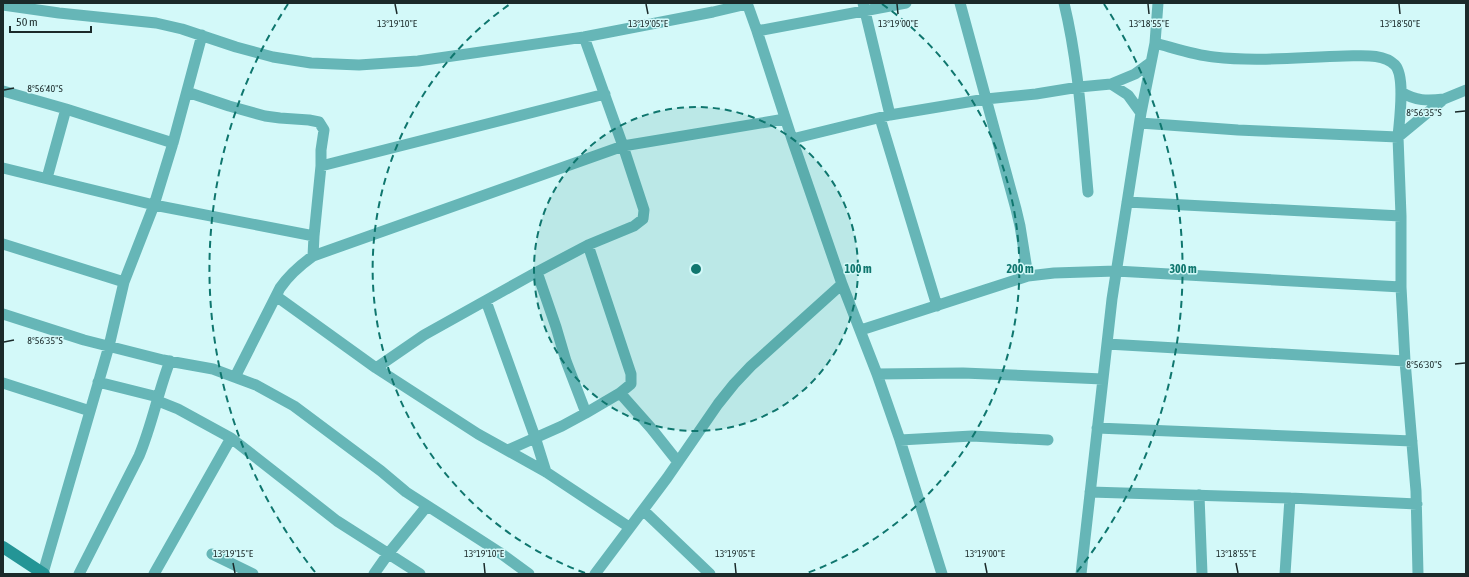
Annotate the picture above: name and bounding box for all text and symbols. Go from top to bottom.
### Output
scale bar [10,8,91,34]
text: 50 m [16,15,38,29]
text: 13°19'10"E [377,18,418,29]
text: 13°19'05"E [628,18,669,29]
text: 13°19'00"E [878,18,919,29]
text: 13°18'55"E [1129,18,1170,29]
text: 13°18'50"E [1380,18,1421,29]
text: 8°56'40"S [27,83,63,94]
text: 8°56'35"S [1406,107,1442,118]
centre of rings [689,262,703,276]
text: 100 m [844,262,872,276]
text: 200 m [1006,262,1034,276]
text: 300 m [1169,262,1197,276]
text: 8°56'35"S [27,335,63,346]
text: 8°56'30"S [1406,359,1442,370]
text: 13°19'15"E [213,548,254,559]
text: 13°19'10"E [464,548,505,559]
text: 13°19'05"E [715,548,756,559]
text: 13°19'00"E [965,548,1006,559]
text: 13°18'55"E [1216,548,1257,559]

